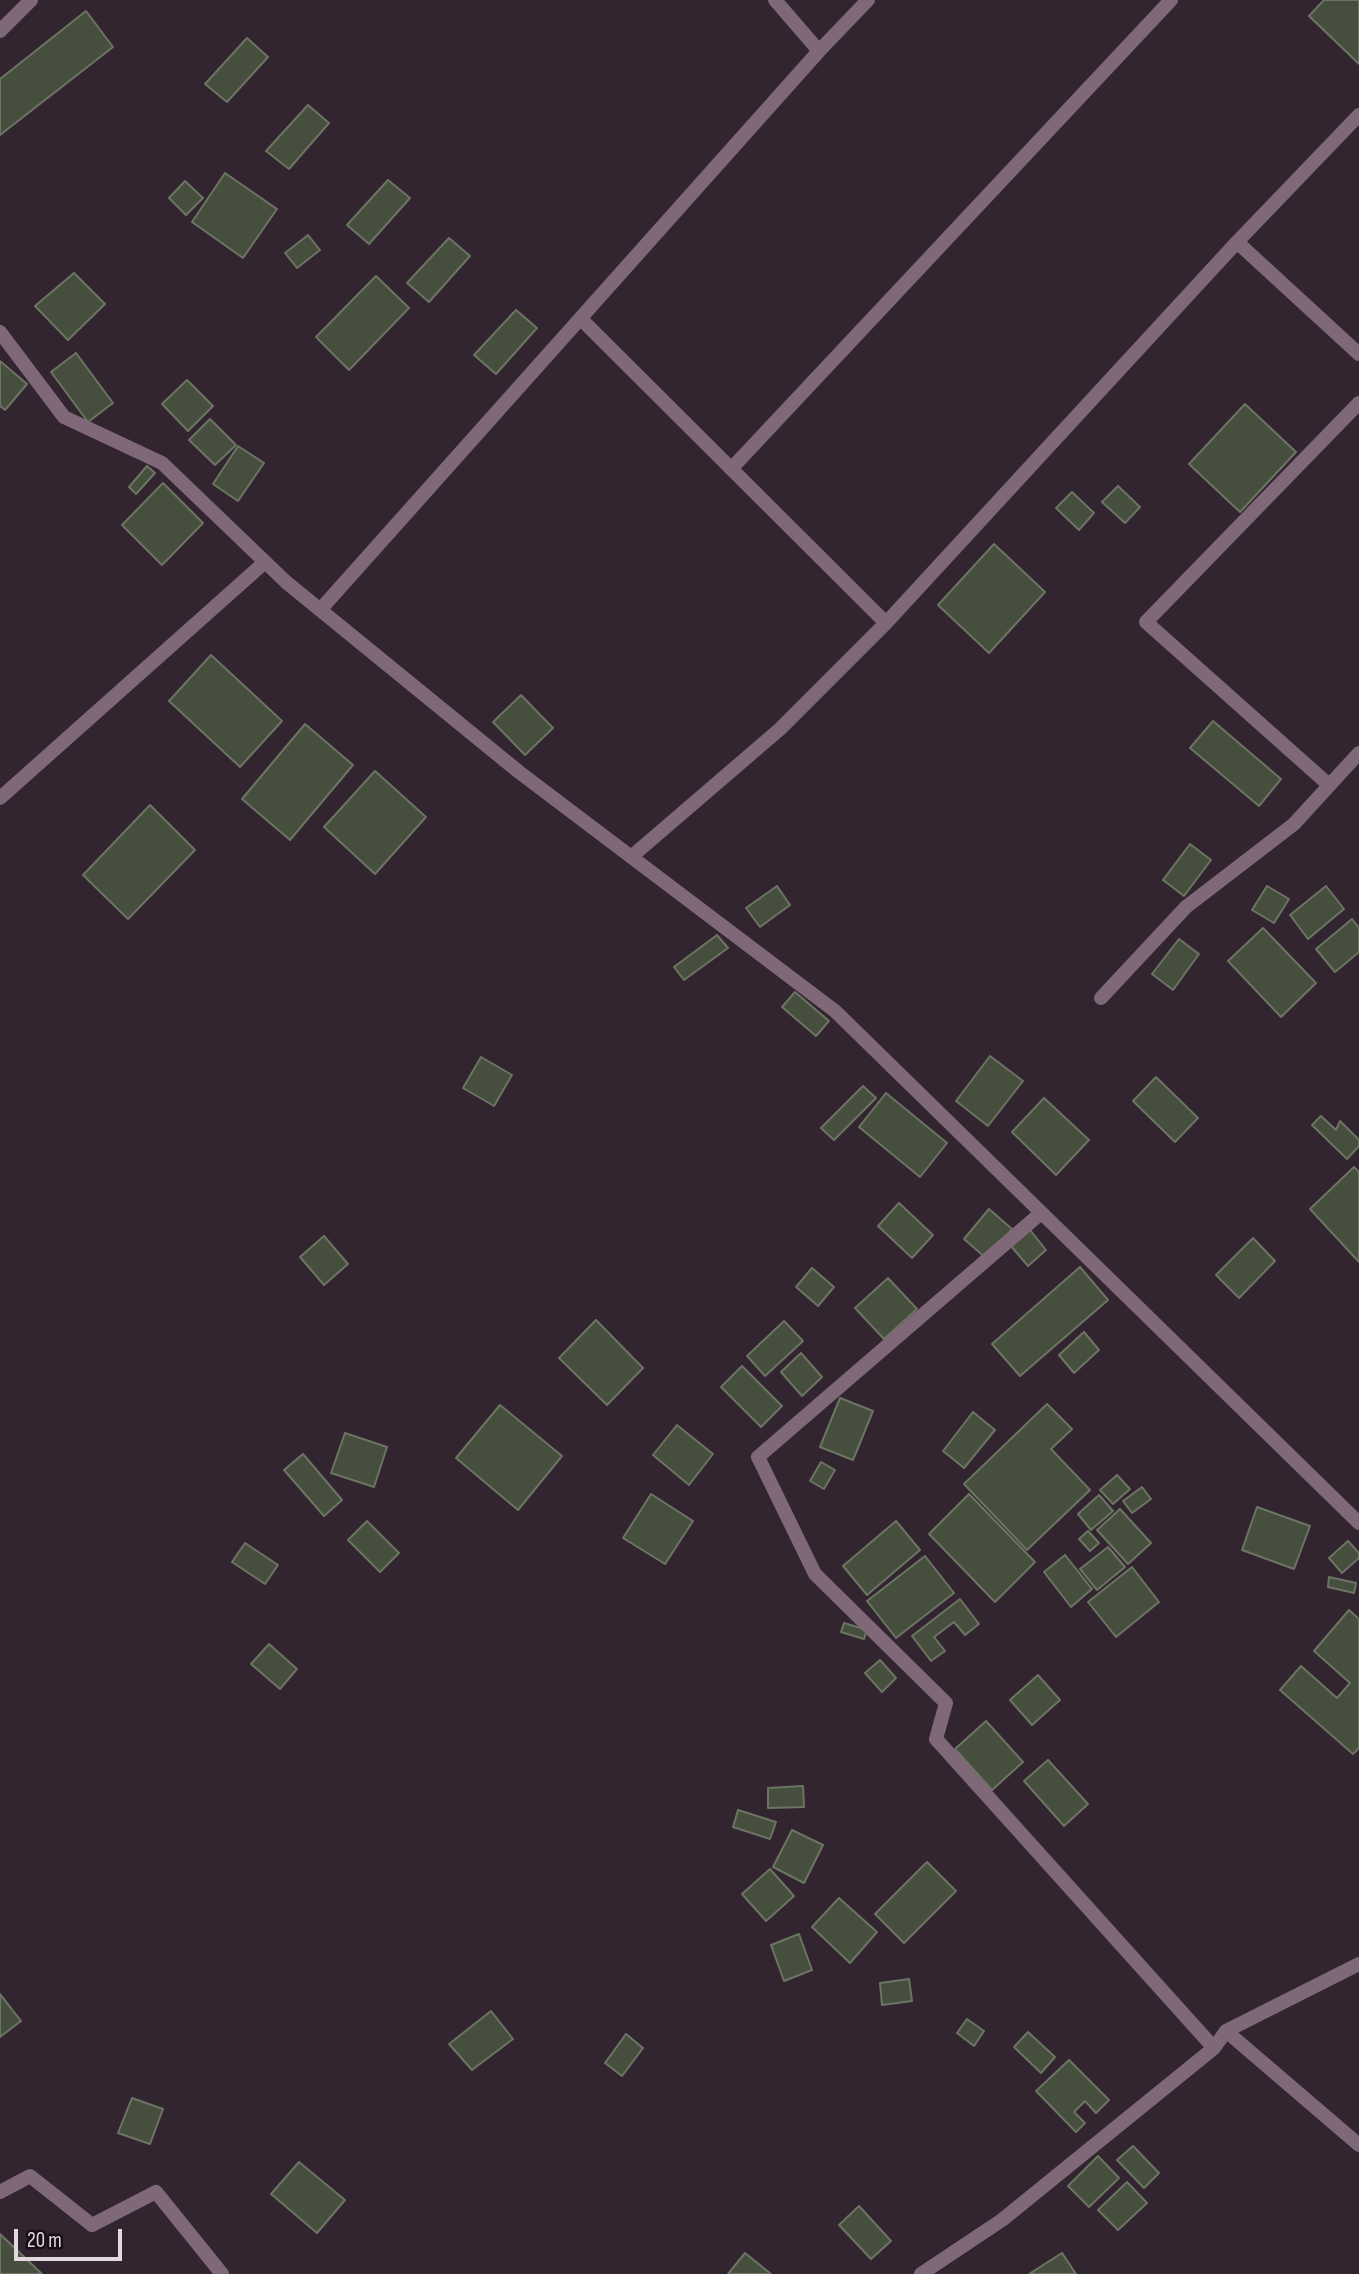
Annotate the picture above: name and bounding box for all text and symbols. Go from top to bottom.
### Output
scale bar [18,2214,126,2258]
text: 20 m [27,2228,62,2253]

